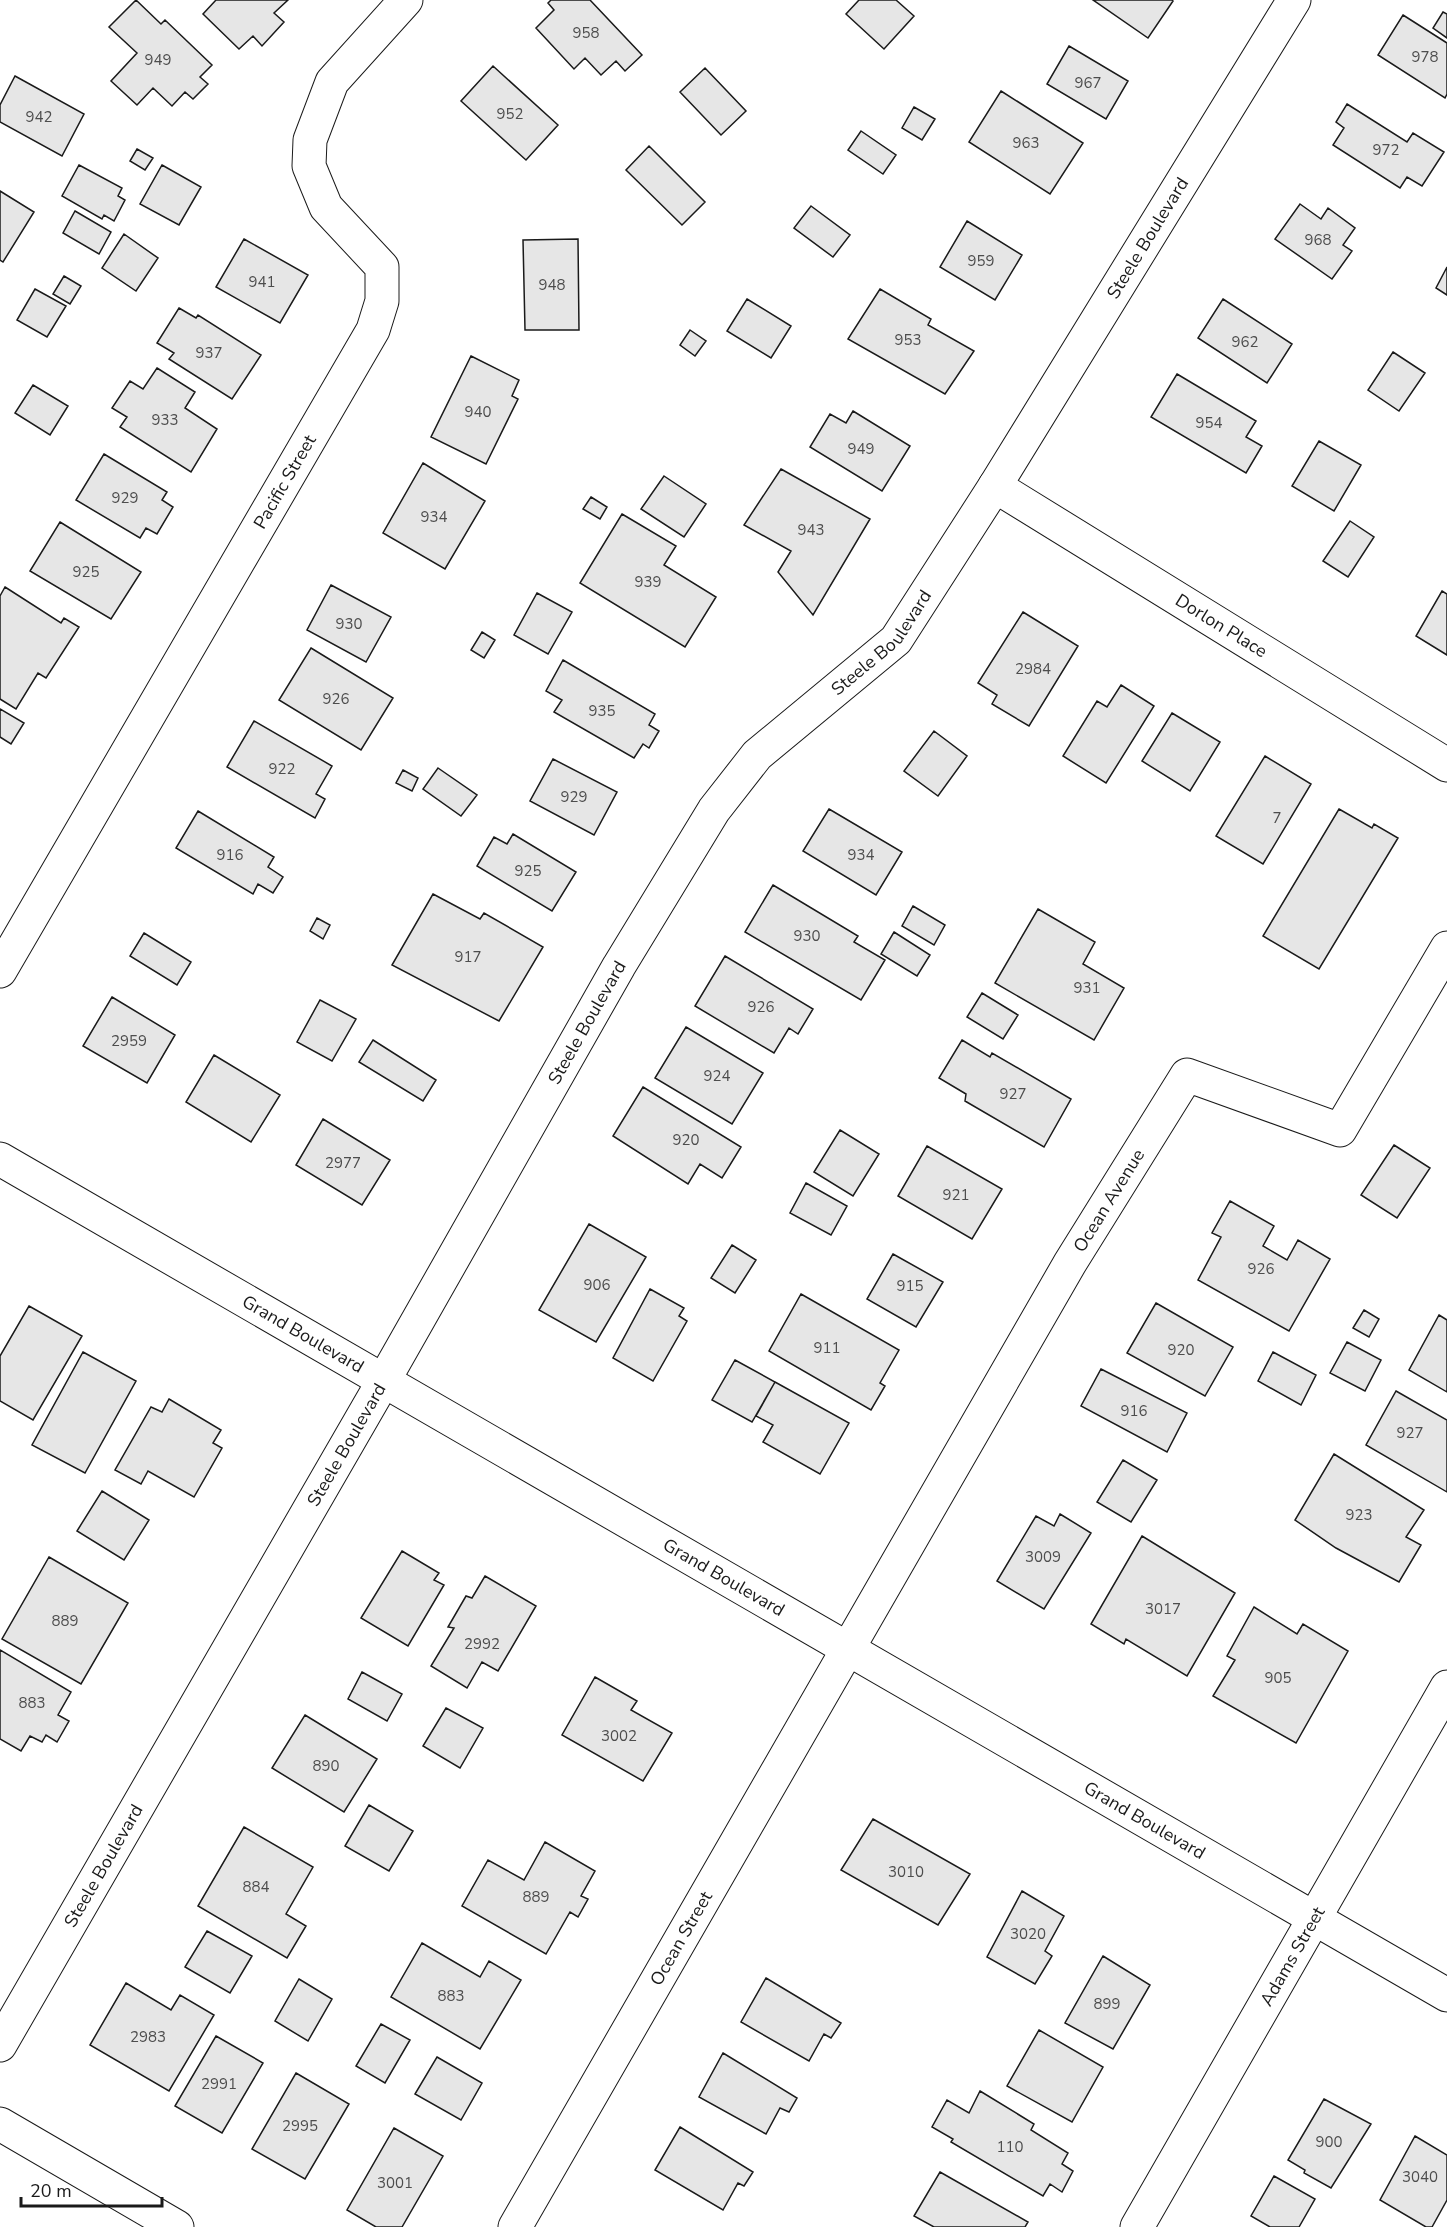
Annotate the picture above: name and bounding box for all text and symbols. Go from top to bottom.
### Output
house number: 958 [572,23,600,43]
house number: 978 [1411,47,1439,67]
house number: 949 [144,50,172,70]
house number: 967 [1074,73,1102,93]
house number: 952 [496,104,524,124]
house number: 942 [25,107,53,127]
house number: 963 [1012,133,1040,153]
house number: 972 [1372,140,1400,160]
street label: Steele Boulevard [1101,173,1194,303]
house number: 968 [1304,230,1332,250]
house number: 959 [967,251,995,271]
house number: 941 [248,272,276,292]
house number: 948 [538,275,566,295]
house number: 953 [894,330,922,350]
house number: 962 [1231,332,1259,352]
house number: 937 [195,343,223,363]
house number: 940 [464,402,492,422]
house number: 933 [151,410,179,430]
house number: 954 [1195,413,1223,433]
street label: Pacific Street [248,430,322,533]
house number: 949 [847,439,875,459]
house number: 929 [111,488,139,508]
house number: 934 [420,507,448,527]
house number: 943 [797,520,825,540]
house number: 925 [72,562,100,582]
house number: 939 [634,572,662,592]
street label: Steele Boulevard [826,585,937,701]
street label: Dorlon Place [1171,588,1272,663]
house number: 930 [335,614,363,634]
house number: 2984 [1015,659,1051,679]
house number: 926 [322,689,350,709]
house number: 935 [588,701,616,721]
house number: 922 [268,759,296,779]
house number: 929 [560,787,588,807]
house number: 7 [1272,808,1282,828]
house number: 916 [216,845,244,865]
house number: 934 [847,845,875,865]
house number: 925 [514,861,542,881]
house number: 930 [793,926,821,946]
house number: 917 [454,947,482,967]
street label: Steele Boulevard [542,956,632,1089]
house number: 931 [1073,978,1101,998]
house number: 926 [747,997,775,1017]
house number: 2959 [111,1031,147,1051]
house number: 924 [703,1066,731,1086]
house number: 927 [999,1084,1027,1104]
house number: 920 [672,1130,700,1150]
street label: Ocean Avenue [1068,1144,1150,1257]
house number: 2977 [325,1153,361,1173]
house number: 921 [942,1185,970,1205]
house number: 926 [1247,1259,1275,1279]
house number: 906 [583,1275,611,1295]
house number: 915 [896,1276,924,1296]
street label: Grand Boulevard [238,1289,368,1379]
house number: 911 [813,1338,841,1358]
house number: 920 [1167,1340,1195,1360]
street label: Steele Boulevard [302,1379,392,1511]
house number: 916 [1120,1401,1148,1421]
house number: 927 [1396,1423,1424,1443]
house number: 923 [1345,1505,1373,1525]
street label: Grand Boulevard [659,1533,789,1622]
house number: 3009 [1025,1547,1061,1567]
house number: 3017 [1145,1599,1181,1619]
house number: 889 [51,1611,79,1631]
house number: 2992 [464,1634,500,1654]
house number: 905 [1264,1668,1292,1688]
house number: 883 [18,1693,46,1713]
house number: 3002 [601,1726,637,1746]
house number: 890 [312,1756,340,1776]
street label: Grand Boulevard [1079,1776,1210,1865]
street label: Steele Boulevard [59,1800,149,1932]
house number: 3010 [888,1862,924,1882]
house number: 884 [242,1877,270,1897]
street label: Ocean Street [645,1886,718,1990]
house number: 889 [522,1887,550,1907]
street label: Adams Street [1254,1902,1331,2011]
house number: 3020 [1010,1924,1046,1944]
house number: 883 [437,1986,465,2006]
house number: 899 [1093,1994,1121,2014]
house number: 2983 [130,2027,166,2047]
house number: 2991 [201,2074,237,2094]
house number: 2995 [282,2116,318,2136]
house number: 900 [1315,2132,1343,2152]
house number: 110 [996,2137,1024,2157]
house number: 3040 [1402,2167,1438,2187]
scale bar [21,2170,162,2208]
house number: 3001 [377,2173,413,2193]
text: 20 m [30,2179,72,2203]

